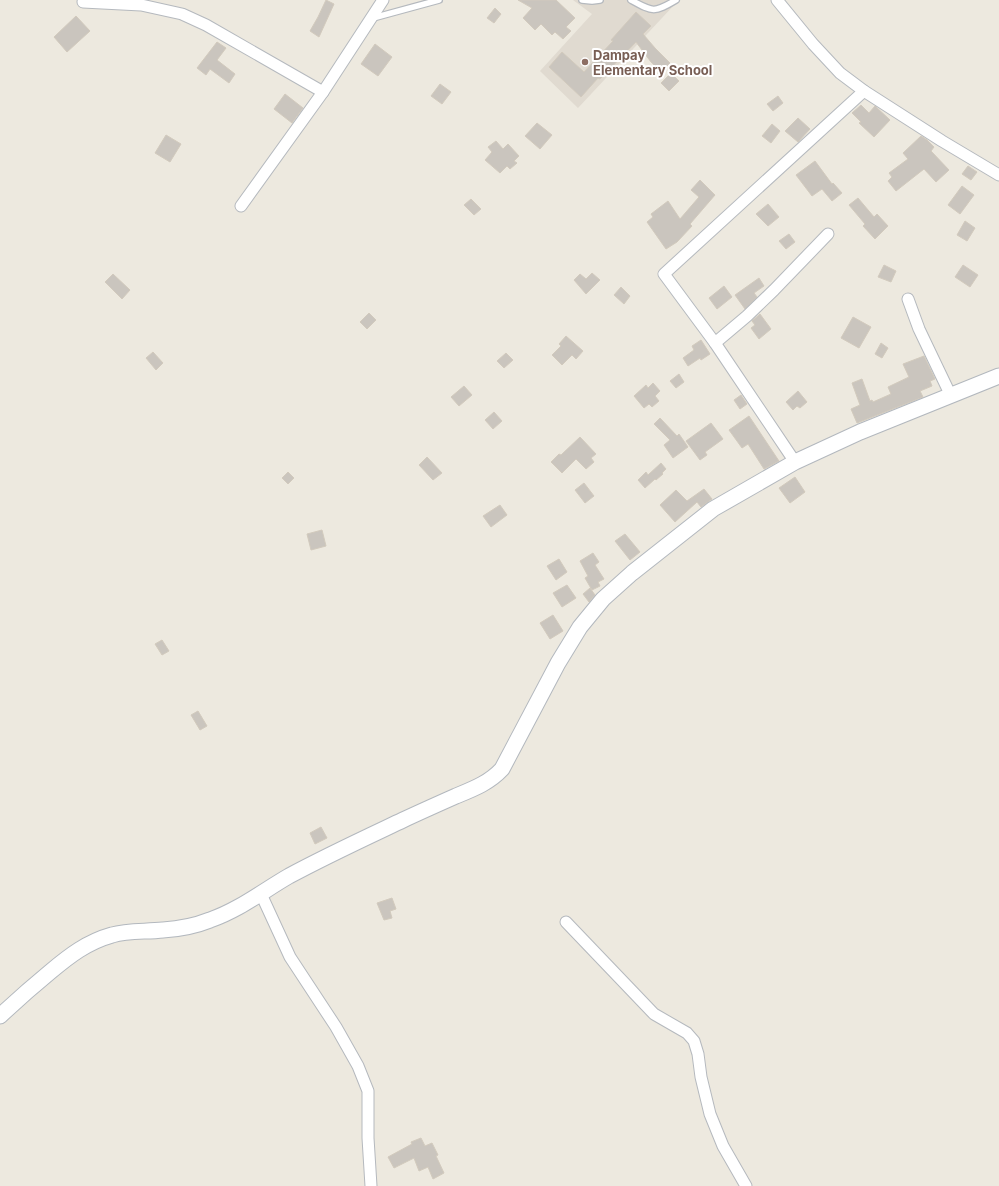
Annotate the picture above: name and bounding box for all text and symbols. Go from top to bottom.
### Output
place label: Dampay Elementary School [593,47,712,78]
marker: Dampay Elementary School [580,57,590,67]

